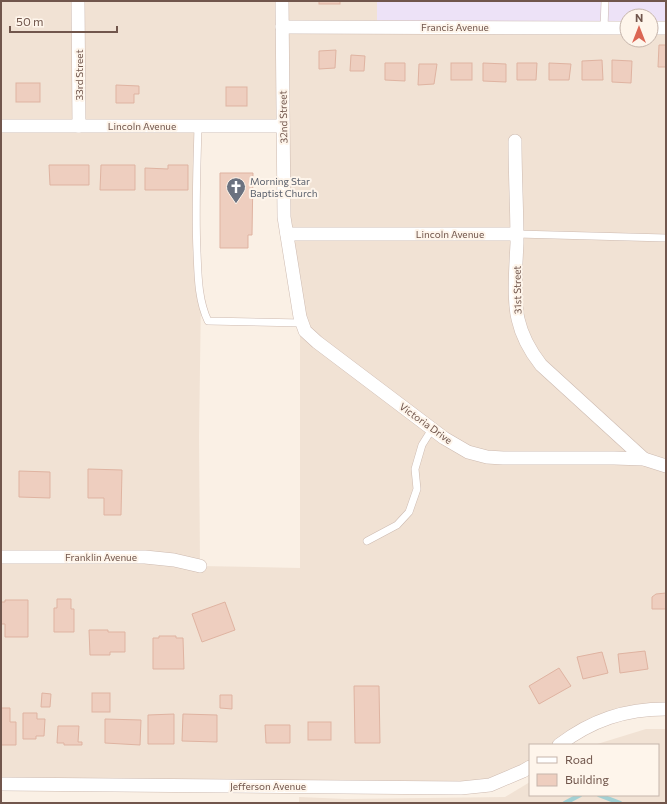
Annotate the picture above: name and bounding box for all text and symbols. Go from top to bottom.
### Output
scale bar [10,8,117,34]
north arrow [619,8,659,48]
text: N [635,11,643,24]
text: 50 m [16,14,44,28]
street label: Francis Avenue [421,21,489,33]
street label: 33rd Street [73,49,85,101]
street label: 32nd Street [277,90,289,144]
street label: Lincoln Avenue [108,120,176,132]
place label: Morning Star Baptist Church [250,175,317,199]
church icon: Morning Star Baptist Church [225,176,247,204]
street label: Lincoln Avenue [416,228,484,240]
street label: 31st Street [511,266,523,314]
street label: Victoria Drive [397,400,455,446]
street label: Franklin Avenue [65,551,137,563]
legend [529,744,659,796]
text: Road [565,752,593,766]
text: Building [565,772,609,786]
street label: Jefferson Avenue [230,780,306,792]

